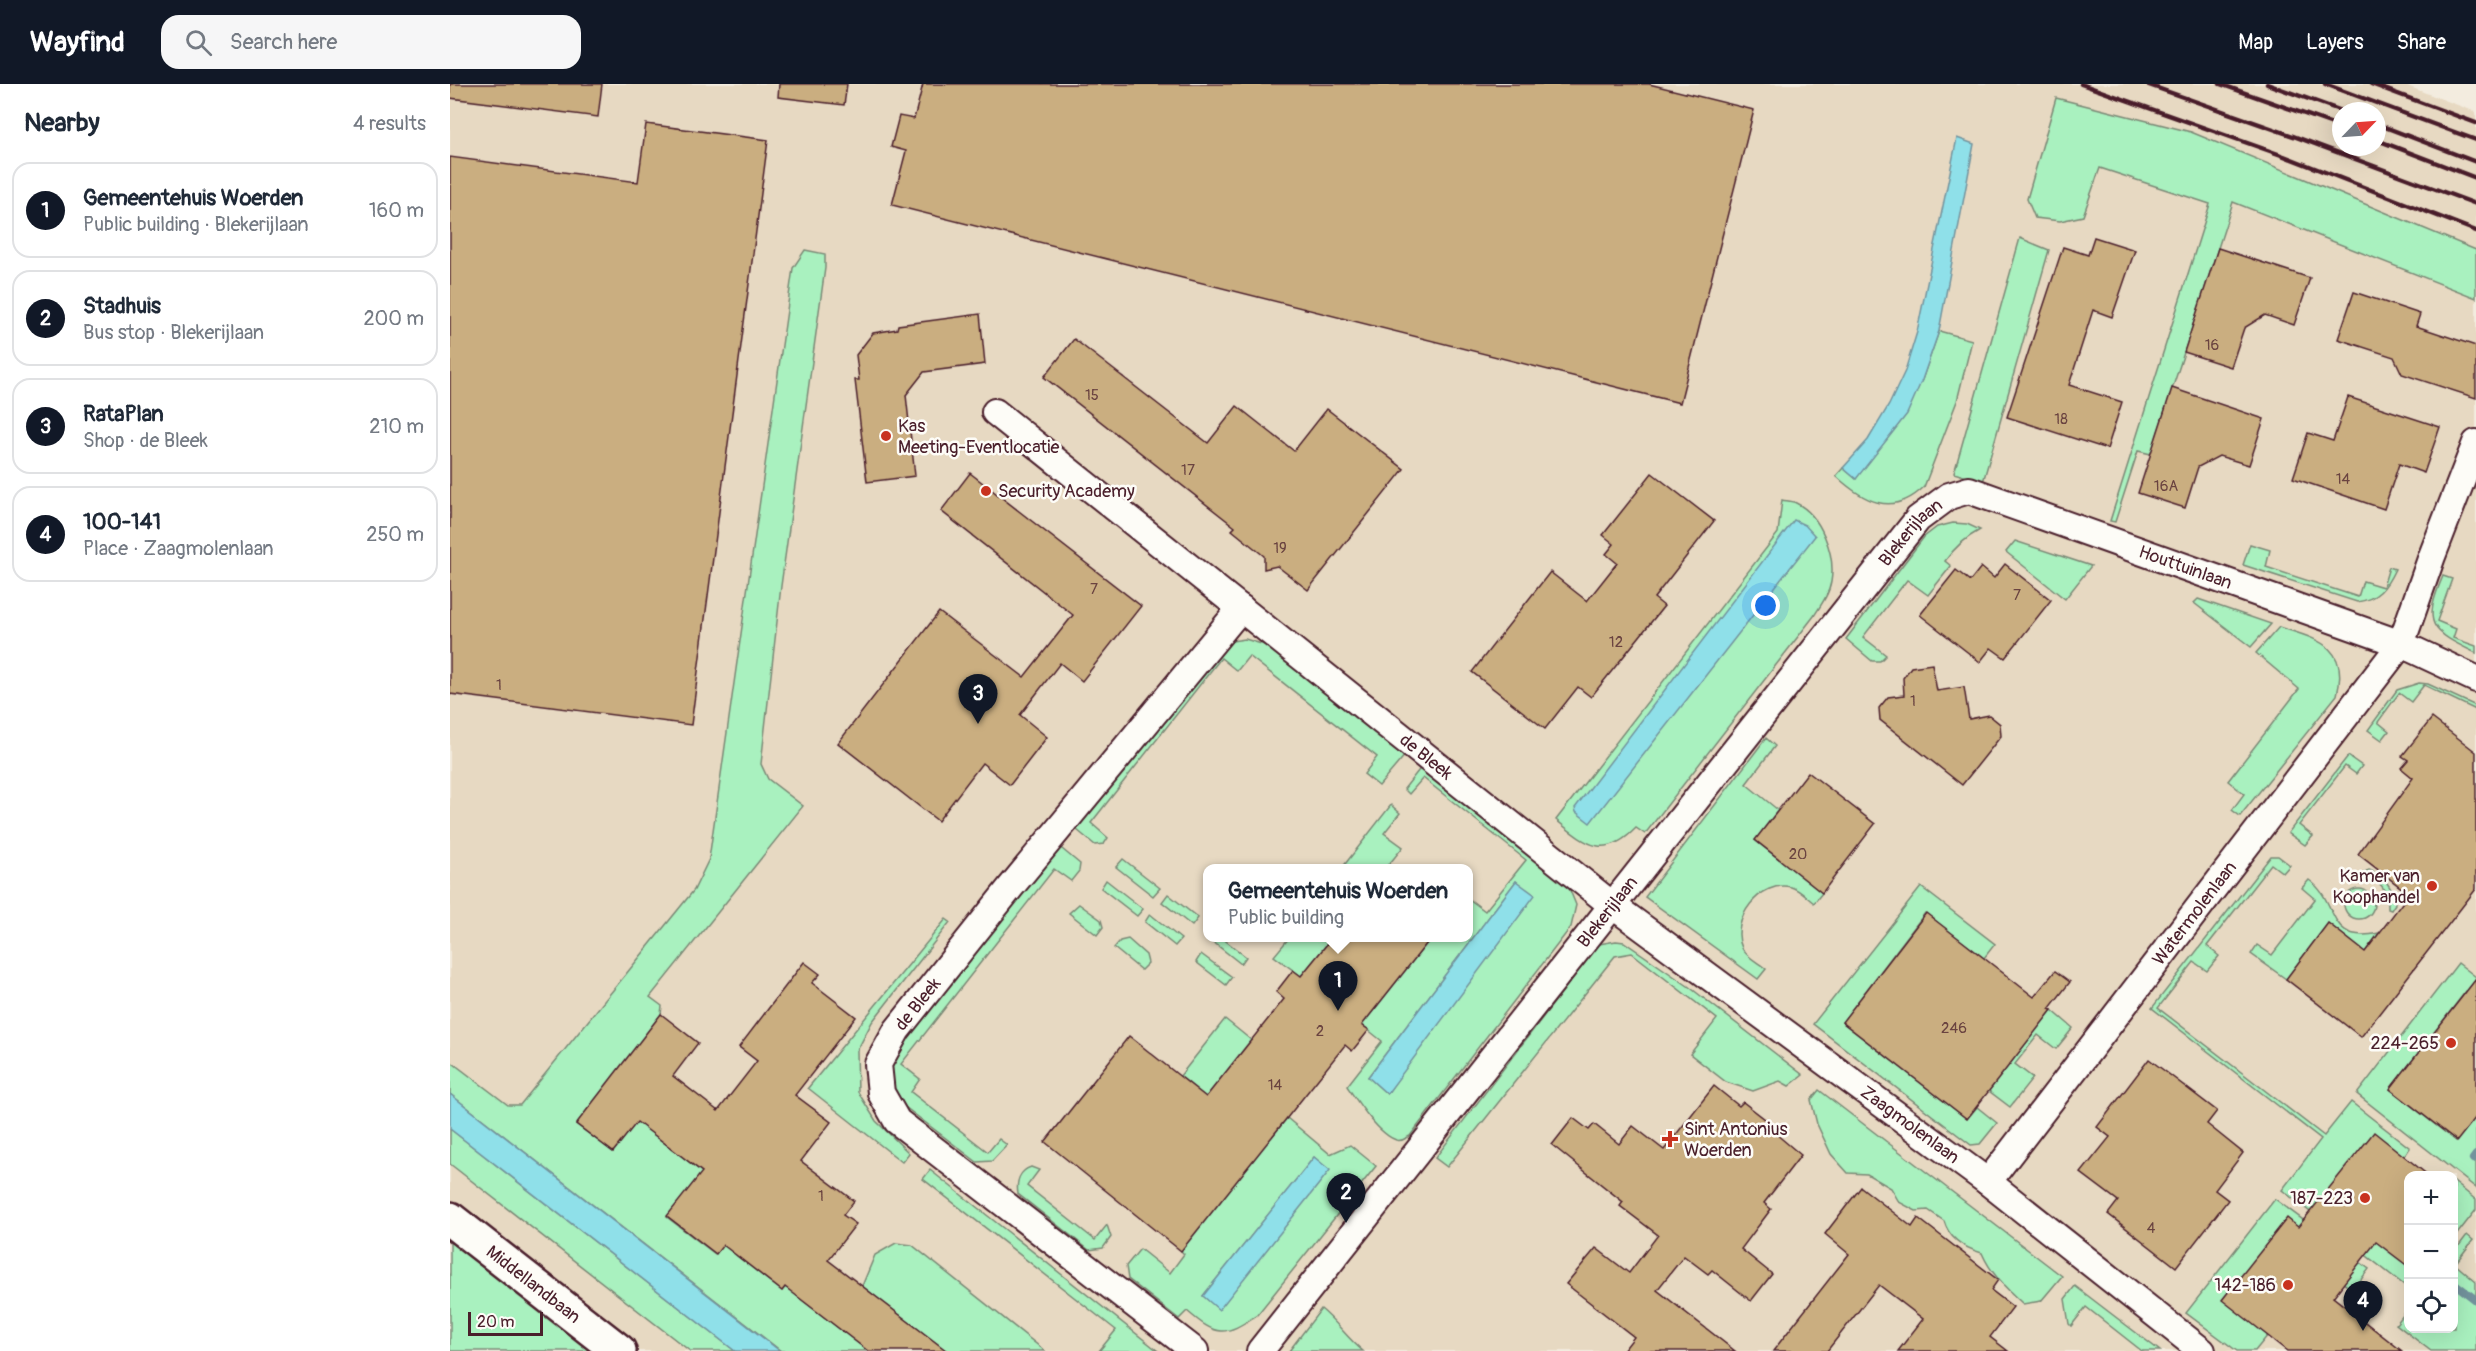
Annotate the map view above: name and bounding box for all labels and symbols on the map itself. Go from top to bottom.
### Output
north arrow [2332,102,2386,156]
house number: 16 [2205,336,2219,355]
house number: 15 [1085,386,1099,405]
house number: 18 [2054,410,2068,429]
place label: Kas Meeting-Eventlocatie [898,415,1060,459]
marker: Kas Meeting-Eventlocatie [879,429,893,443]
house number: 17 [1181,461,1195,480]
house number: 14 [2336,470,2351,489]
house number: 16A [2154,477,2178,496]
place label: Security Academy [998,480,1135,503]
marker: Security Academy [979,484,993,498]
street label: Blekerijlaan [1874,494,1947,571]
house number: 19 [1273,539,1287,558]
street label: Houttuinlaan [2135,540,2235,595]
house number: 7 [1090,580,1098,599]
house number: 7 [2013,586,2021,605]
your location [1751,591,1780,620]
house number: 12 [1609,633,1623,652]
pin: 3 [958,674,998,724]
house number: 1 [496,676,502,695]
house number: 1 [1910,692,1916,711]
street label: de Bleek [1395,729,1458,785]
house number: 20 [1789,845,1807,864]
street label: Watermolenlaan [2148,857,2242,970]
place label: Kamer van Koophandel [2333,865,2420,909]
street label: Blekerijlaan [1572,872,1643,952]
marker: Kamer van Koophandel [2425,879,2439,893]
pin: 1 [1318,962,1358,1011]
street label: de Bleek [890,973,947,1036]
house number: 246 [1941,1019,1967,1038]
house number: 2 [1316,1022,1324,1041]
place label: 224-265 [2370,1032,2439,1055]
marker: 224-265 [2444,1036,2458,1050]
house number: 14 [1268,1076,1283,1095]
street label: Zaagmolenlaan [1856,1081,1964,1169]
place label: Sint Antonius Woerden [1684,1118,1788,1162]
marker: Sint Antonius Woerden [1661,1130,1679,1148]
pin: 2 [1326,1174,1366,1223]
house number: 1 [818,1187,824,1206]
place label: 187-223 [2290,1187,2353,1210]
marker: 187-223 [2358,1191,2372,1205]
house number: 4 [2147,1219,2156,1238]
street label: Middellandbaan [481,1241,585,1329]
place label: 142-186 [2214,1274,2276,1297]
marker: 142-186 [2281,1278,2295,1292]
pin: 4 [2344,1282,2382,1331]
scale bar [468,1309,543,1336]

